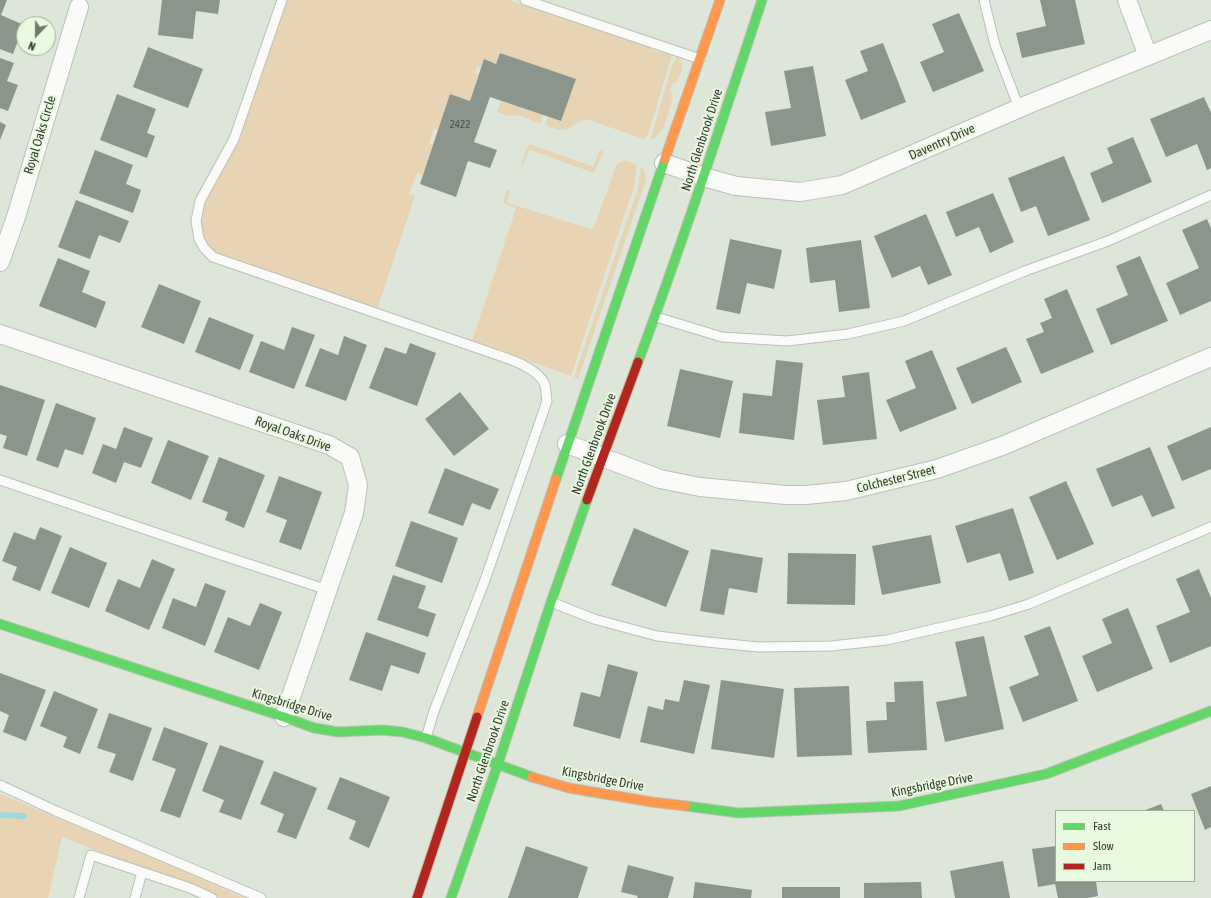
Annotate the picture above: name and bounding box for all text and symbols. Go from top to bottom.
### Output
north arrow [16,16,56,56]
text: N [27,39,37,53]
street label: North Glenbrook Drive [678,87,726,193]
street label: Royal Oaks Circle [21,94,59,176]
house number: 2422 [450,118,470,132]
street label: Daventry Drive [907,120,977,164]
street label: North Glenbrook Drive [568,391,620,497]
street label: Royal Oaks Drive [253,413,333,455]
street label: Colchester Street [855,462,937,496]
street label: Kingsbridge Drive [250,685,334,725]
street label: North Glenbrook Drive [463,698,513,804]
street label: Kingsbridge Drive [561,763,645,795]
street label: Kingsbridge Drive [890,769,974,801]
legend [1055,810,1195,882]
text: Fast [1093,819,1111,833]
text: Slow [1093,839,1114,853]
text: Jam [1093,859,1111,873]

